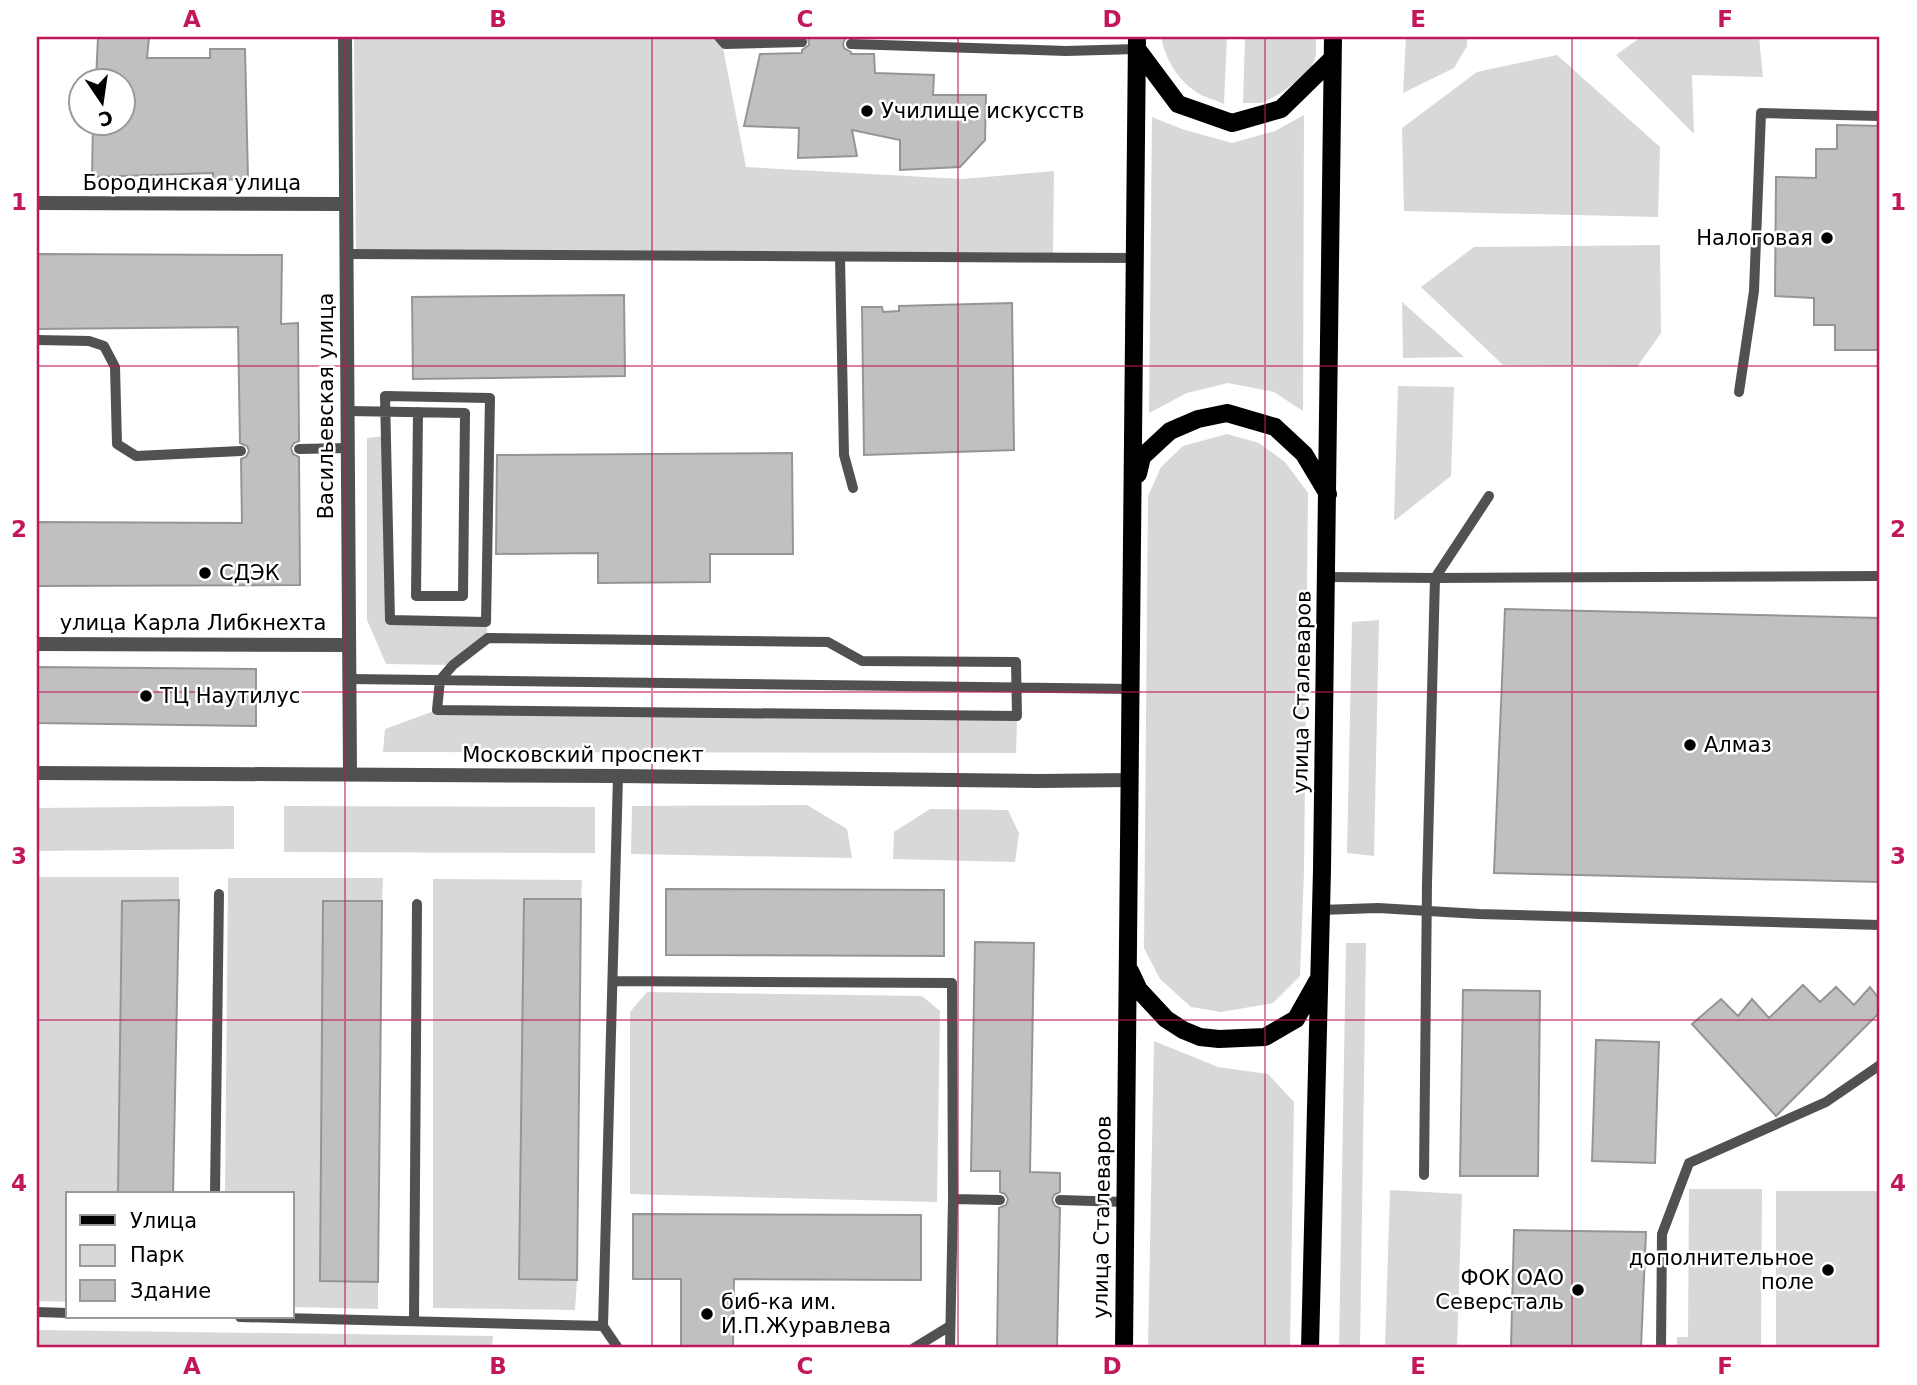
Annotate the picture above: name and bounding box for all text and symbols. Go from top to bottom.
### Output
text: A [183,6,201,32]
text: B [489,6,507,32]
text: C [797,6,813,32]
text: D [1102,6,1122,32]
text: E [1410,6,1426,32]
text: F [1717,6,1733,32]
north arrow [66,66,136,136]
place label: Училище искусств [881,99,1084,123]
marker: Училище искусств [859,103,875,119]
text: С [97,106,115,131]
street label: Бородинская улица [83,171,301,195]
text: 1 [11,189,27,215]
text: 1 [1890,189,1906,215]
place label: Налоговая [1696,226,1813,250]
marker: Налоговая [1819,230,1835,246]
street label: Васильевская улица [314,293,338,519]
text: 2 [11,516,27,542]
text: 2 [1890,516,1906,542]
place label: СДЭК [219,561,280,585]
marker: СДЭК [197,565,213,581]
street label: улица Сталеваров [1288,590,1316,794]
street label: улица Карла Либкнехта [60,611,326,635]
place label: ТЦ Наутилус [159,684,300,708]
marker: ТЦ Наутилус [138,688,154,704]
place label: Алмаз [1704,733,1772,757]
marker: Алмаз [1682,737,1698,753]
street label: Московский проспект [462,743,704,767]
text: 3 [11,843,27,869]
text: 3 [1890,843,1906,869]
street label: улица Сталеваров [1088,1115,1116,1319]
text: 4 [11,1170,27,1196]
text: 4 [1890,1170,1906,1196]
legend [66,1192,294,1318]
text: Улица [130,1209,197,1233]
text: Парк [130,1243,185,1267]
place label: дополнительное поле [1629,1246,1814,1294]
marker: дополнительное поле [1820,1262,1836,1278]
place label: ФОК ОАО Северсталь [1435,1266,1564,1314]
text: Здание [130,1279,211,1303]
marker: ФОК ОАО Северсталь [1570,1282,1586,1298]
place label: биб-ка им. И.П.Журавлева [721,1290,891,1338]
marker: биб-ка им. И.П.Журавлева [699,1306,715,1322]
text: A [183,1353,201,1379]
text: B [489,1353,507,1379]
text: C [797,1353,813,1379]
text: D [1102,1353,1122,1379]
text: E [1410,1353,1426,1379]
text: F [1717,1353,1733,1379]

